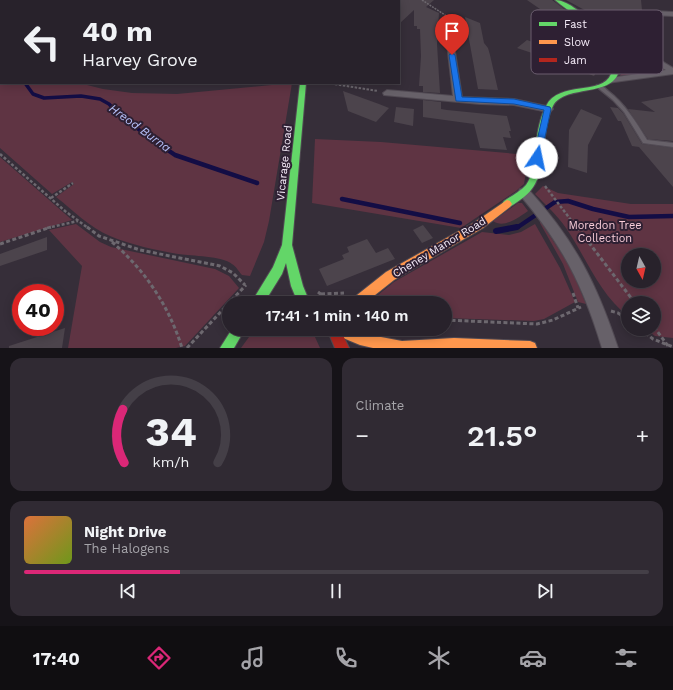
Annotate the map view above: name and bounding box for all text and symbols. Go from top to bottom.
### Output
legend [531,10,663,74]
pin [435,14,469,55]
text: 40 m [82,15,152,48]
icon: left [16,16,68,68]
text: Fast [564,18,587,31]
icon: arrive [441,20,463,42]
text: Slow [564,36,590,49]
text: Harvey Grove [82,49,198,70]
text: Jam [564,54,587,67]
water label: Hreod Burna [107,101,174,155]
street label: Vicarage Road [274,125,295,201]
position arrow [516,137,558,179]
street label: Cheney Manor Road [390,214,488,280]
park label: Moredon Tree Collection [568,219,642,245]
north arrow [621,248,661,288]
map controls [621,248,661,336]
speed limit sign: 40 [12,284,64,336]
button: layers [621,296,661,336]
text: 17:41 · 1 min · 140 m [265,307,409,325]
text: Climate [356,398,404,413]
text: 34 [145,406,197,455]
text: 21.5° [467,418,538,453]
text: − [356,423,369,448]
text: + [636,423,649,448]
text: km/h [152,453,189,469]
text: Night Drive [84,523,167,541]
text: The Halogens [84,541,170,556]
icon: previous [117,580,139,602]
icon: pause [325,580,347,602]
icon: next [534,580,556,602]
icon: directions [145,644,173,672]
icon: music [239,644,267,672]
icon: phone [332,644,360,672]
icon: climate [425,644,453,672]
icon: car [519,644,547,672]
icon: filters [612,644,640,672]
text: 17:40 [33,648,80,669]

